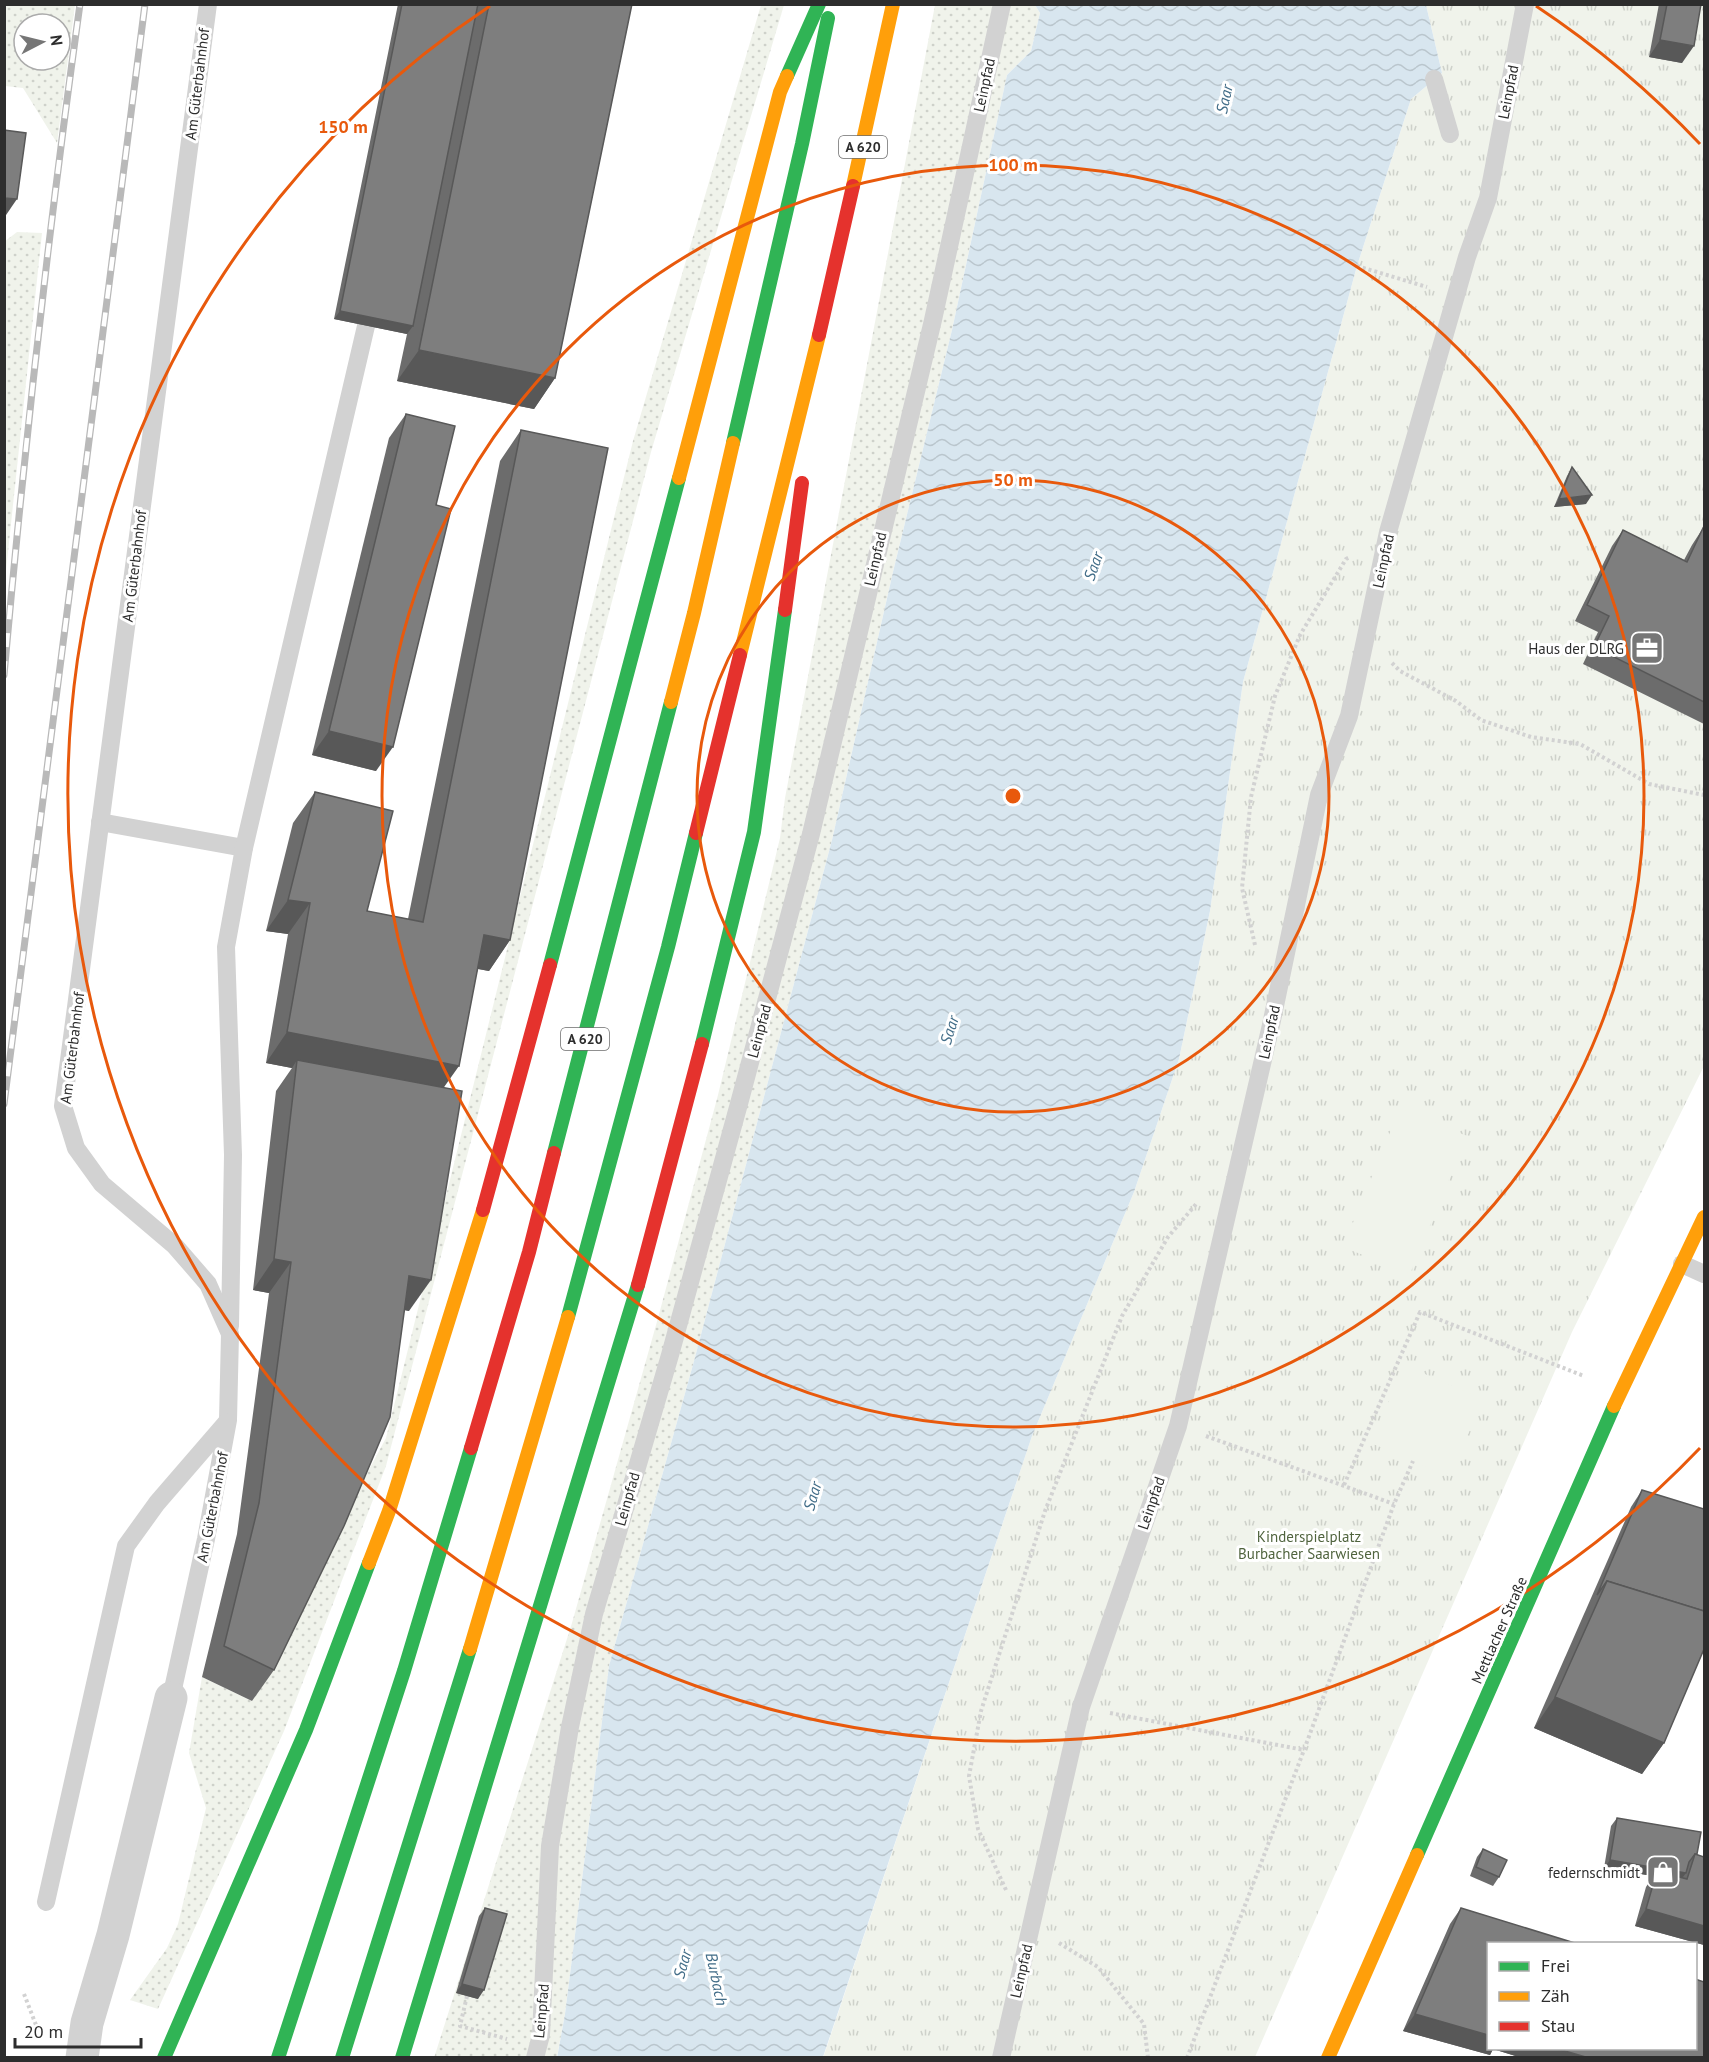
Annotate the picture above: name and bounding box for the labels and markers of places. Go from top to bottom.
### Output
office icon: Haus der DLRG [1629,630,1665,666]
place label: Haus der DLRG [1528,639,1624,658]
centre of rings [1003,786,1023,806]
shop icon: federnschmidt [1645,1854,1681,1890]
place label: federnschmidt [1548,1863,1640,1882]

